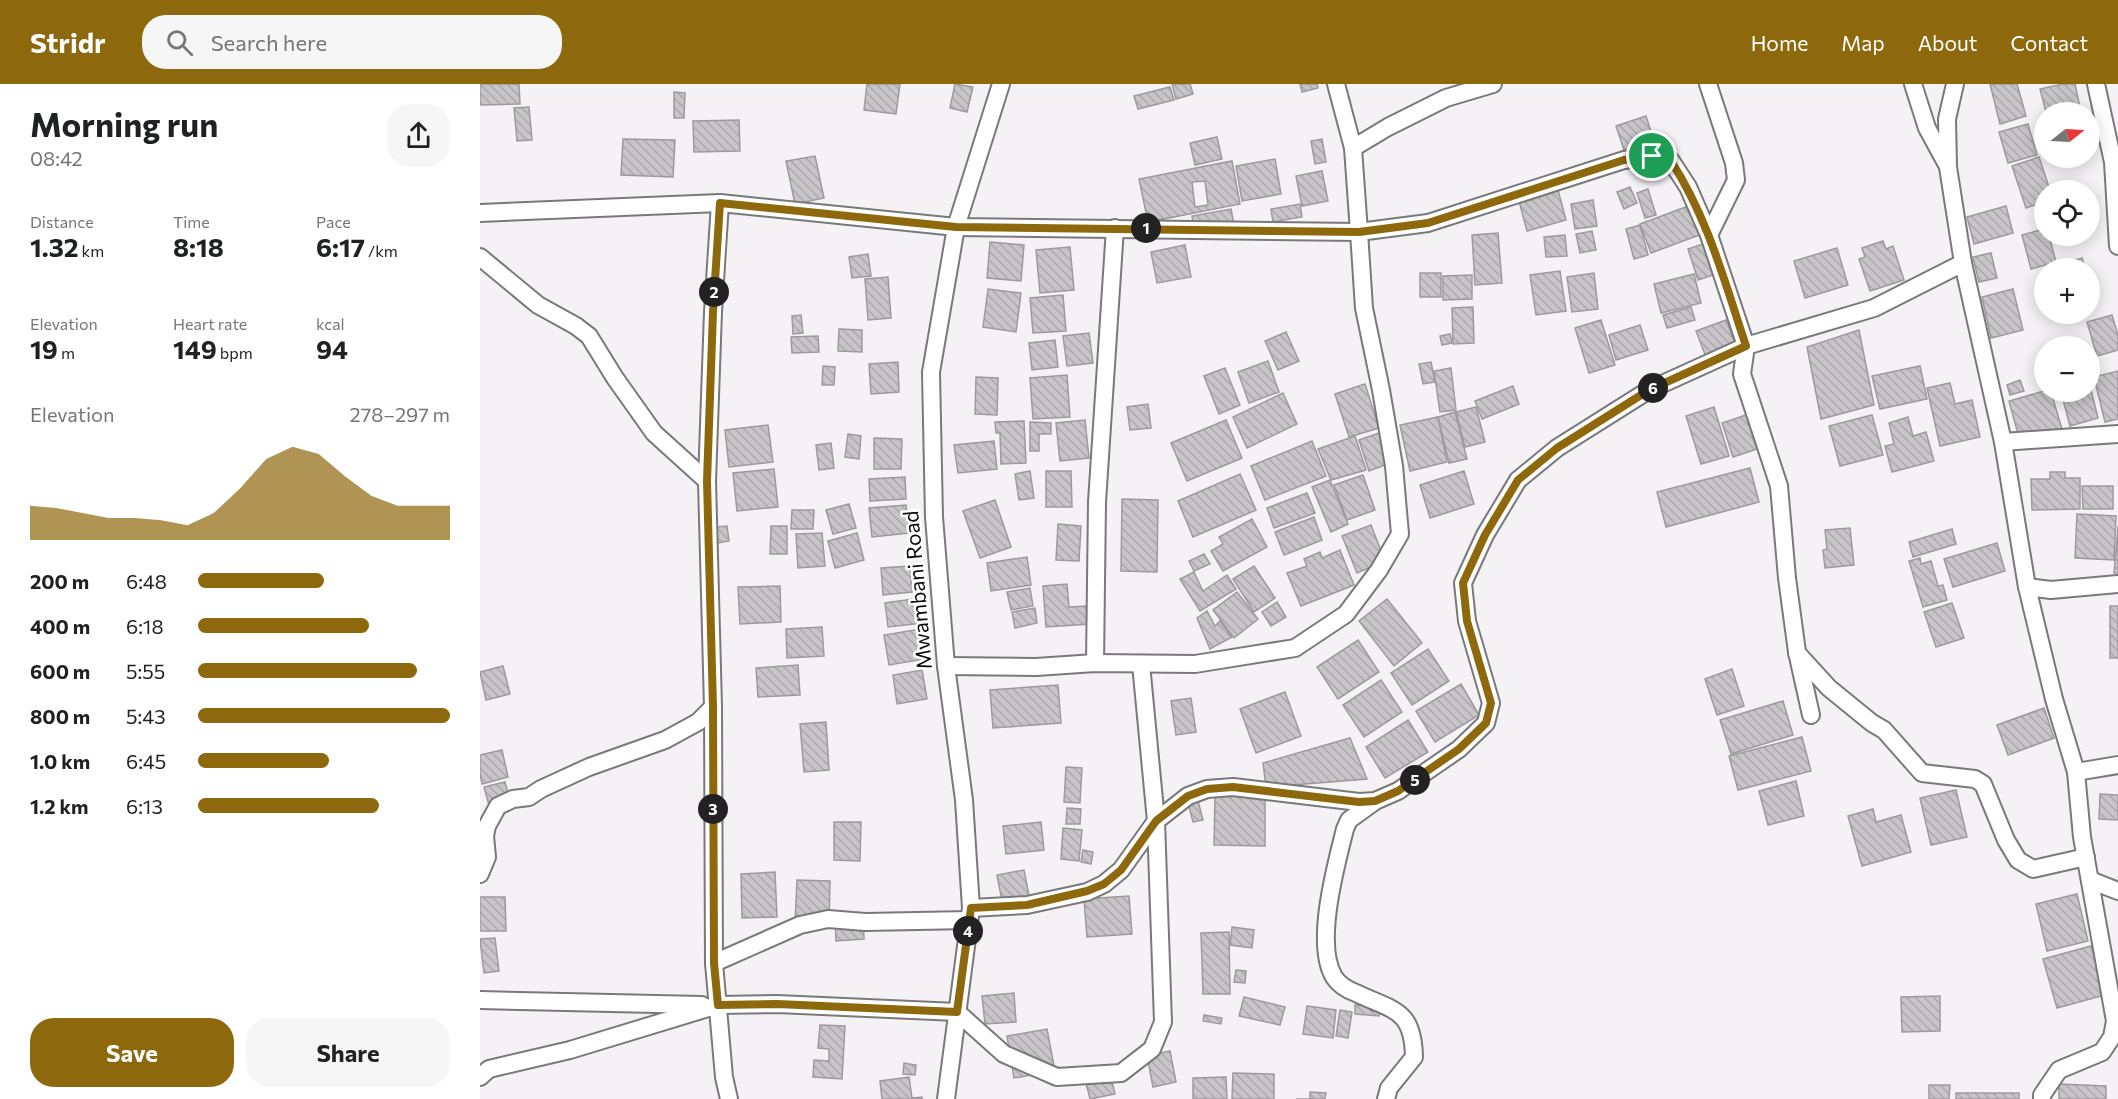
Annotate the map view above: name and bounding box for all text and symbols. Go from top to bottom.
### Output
search box [142,15,562,69]
text: Stridr [30,25,106,59]
icon: search [163,26,196,59]
text: Search here [211,29,327,56]
text: Home [1751,30,1808,55]
text: Map [1841,30,1885,55]
text: About [1918,30,1977,55]
text: Contact [2010,30,2088,55]
north arrow [2034,102,2100,168]
map controls [2034,102,2100,402]
text: Morning run [30,103,218,144]
button: share [387,104,450,167]
pin [1626,130,1677,181]
icon: arrive [1635,139,1668,172]
text: 08:42 [30,146,83,170]
button: locate [2034,180,2100,246]
text: Distance [30,212,94,231]
text: Time [173,212,210,231]
text: Pace [316,212,351,231]
pin: 1 [1131,213,1161,243]
text: 1 [1142,218,1150,237]
text: 1.32 [30,231,78,262]
text: 8:18 [173,231,224,262]
text: 6:17 [316,231,365,262]
text: km [78,241,104,260]
text: /km [365,241,398,260]
button: + [2034,258,2100,324]
pin: 2 [699,277,729,307]
text: 2 [709,282,719,301]
text: Elevation [30,314,98,333]
text: Heart rate [173,314,247,333]
text: kcal [316,314,345,333]
text: 19 [30,333,58,364]
text: 149 [173,333,217,364]
text: 94 [316,333,348,364]
button: − [2034,336,2100,402]
text: m [58,343,75,362]
text: bpm [217,343,253,362]
pin: 6 [1638,373,1668,403]
text: 6 [1648,378,1658,397]
text: Elevation [30,402,115,426]
text: 278–297 m [350,402,450,426]
street label: Mwambani Road [897,510,936,671]
text: 200 m [30,569,89,593]
text: 6:48 [126,569,167,593]
text: 400 m [30,614,90,638]
text: 6:18 [126,614,164,638]
text: 600 m [30,659,90,683]
text: 5:55 [126,659,165,683]
text: 800 m [30,704,90,728]
text: 5:43 [126,704,166,728]
text: 1.0 km [30,749,90,773]
text: 6:45 [126,749,166,773]
pin: 5 [1400,765,1430,795]
text: 5 [1410,770,1420,789]
text: 1.2 km [30,794,88,818]
text: 6:13 [126,794,163,818]
pin: 3 [698,794,728,824]
text: 3 [708,799,718,818]
pin: 4 [953,916,983,946]
text: 4 [963,921,973,940]
button: Save [30,1018,234,1087]
button: Share [246,1018,450,1087]

